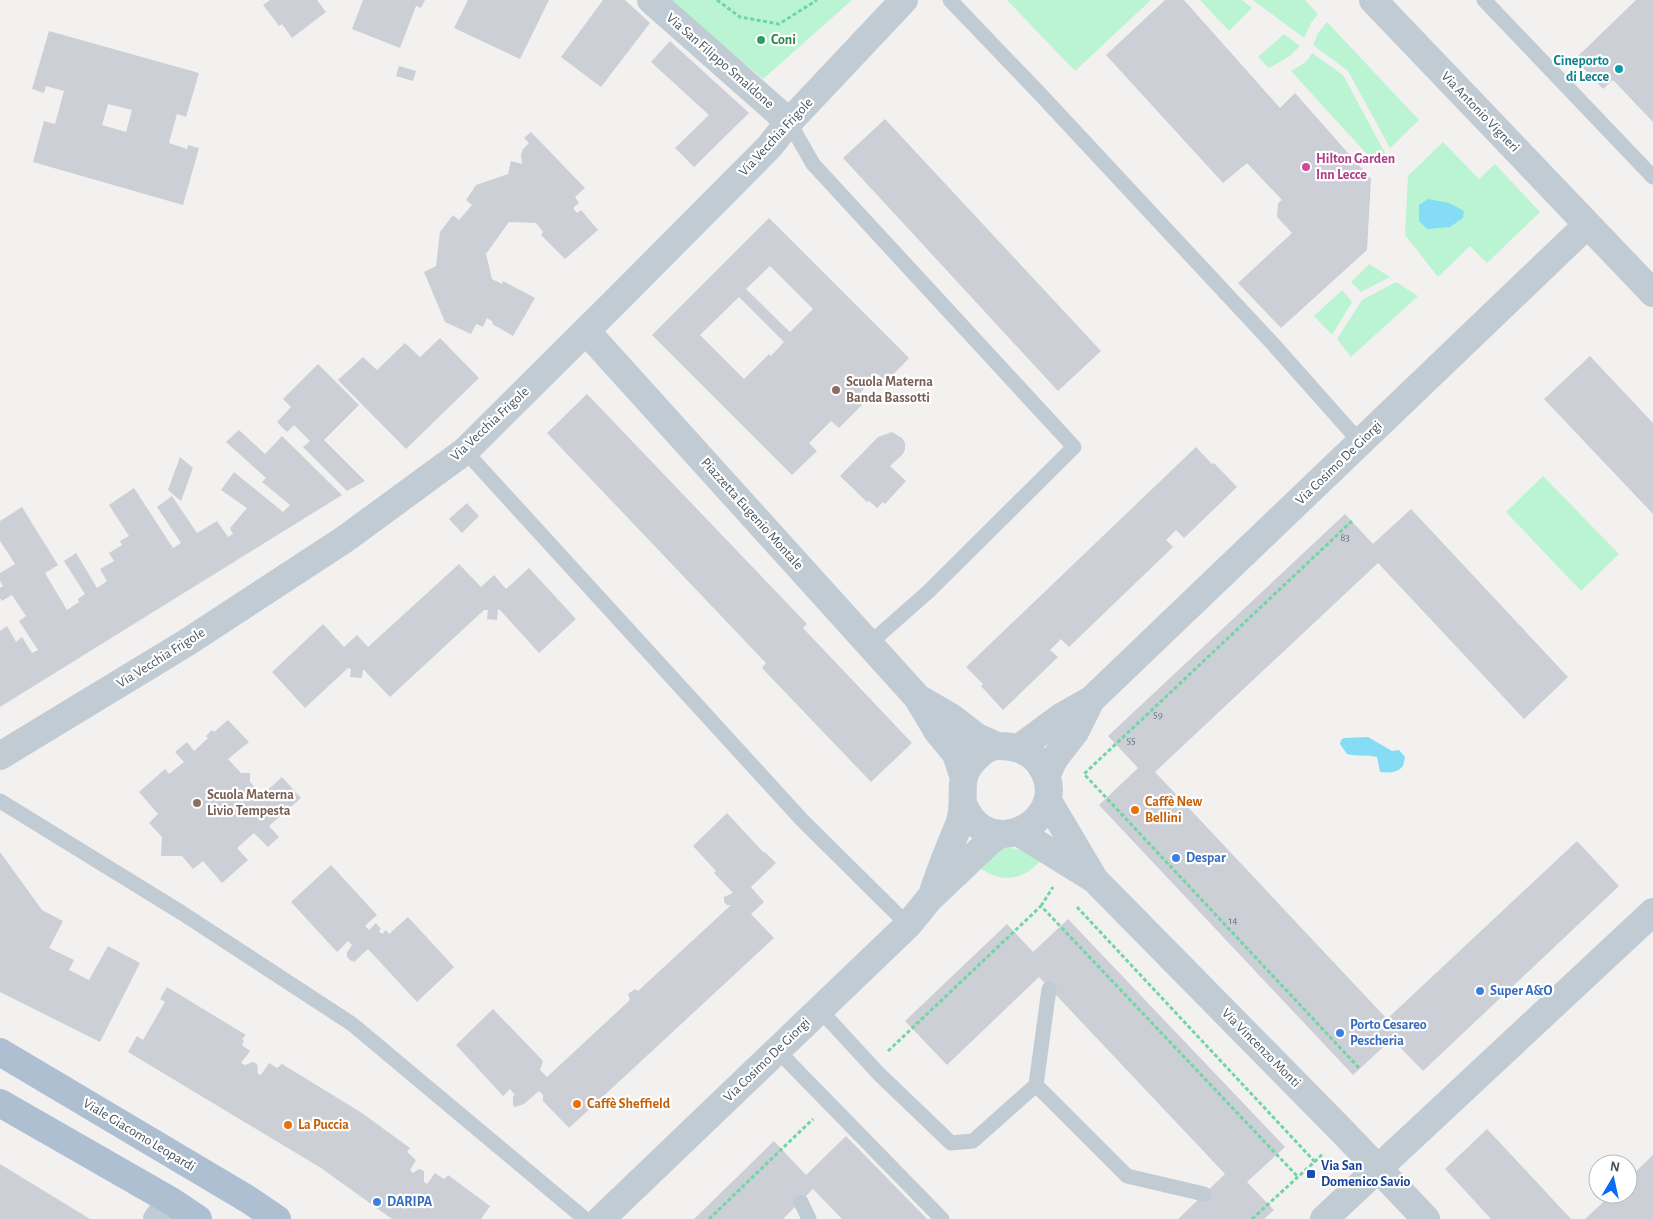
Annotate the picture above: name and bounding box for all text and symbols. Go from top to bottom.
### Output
street label: Via San Filippo Smaldone [664,11,776,111]
place label: Coni [771,33,796,47]
marker: Coni [755,34,767,46]
place label: Cineporto di Lecce [1554,54,1609,84]
marker: Cineporto di Lecce [1613,63,1625,75]
street label: Via Antonio Vigneri [1438,69,1522,155]
street label: Via Vecchia Frigole [736,95,816,179]
place label: Hilton Garden Inn Lecce [1316,152,1395,182]
marker: Hilton Garden Inn Lecce [1300,161,1312,173]
place label: Scuola Materna Banda Bassotti [846,375,933,405]
street label: Via Vecchia Frigole [448,384,532,464]
marker: Scuola Materna Banda Bassotti [830,384,842,396]
street label: Via Cosimo De Giorgi [1293,418,1385,508]
street label: Piazzetta Eugenio Montale [698,455,806,573]
house number: 83 [1340,532,1350,543]
street label: Via Vecchia Frigole [114,625,208,691]
house number: 59 [1153,709,1163,720]
house number: 55 [1126,735,1136,746]
place label: Scuola Materna Livio Tempesta [207,788,294,818]
place label: Caffè New Bellini [1145,795,1203,825]
marker: Scuola Materna Livio Tempesta [191,797,203,809]
marker: Caffè New Bellini [1129,804,1141,816]
place label: Despar [1186,851,1226,865]
marker: Despar [1170,852,1182,864]
house number: 14 [1228,915,1238,926]
place label: Super A&O [1490,984,1552,998]
marker: Super A&O [1474,985,1486,997]
street label: Via Vincenzo Monti [1219,1006,1303,1090]
street label: Via Cosimo De Giorgi [721,1015,813,1105]
place label: Porto Cesareo Pescheria [1350,1018,1427,1048]
marker: Porto Cesareo Pescheria [1334,1027,1346,1039]
street label: Viale Giacomo Leopardi [80,1096,198,1174]
place label: Caffè Sheffield [587,1097,671,1111]
marker: Caffè Sheffield [571,1098,583,1110]
place label: La Puccia [298,1118,349,1132]
marker: La Puccia [282,1119,294,1131]
north arrow [1588,1154,1638,1204]
place label: Via San Domenico Savio [1321,1159,1411,1189]
text: N [1609,1159,1621,1175]
marker: Via San Domenico Savio [1305,1168,1317,1180]
place label: DARIPA [387,1195,433,1209]
marker: DARIPA [371,1196,383,1208]

